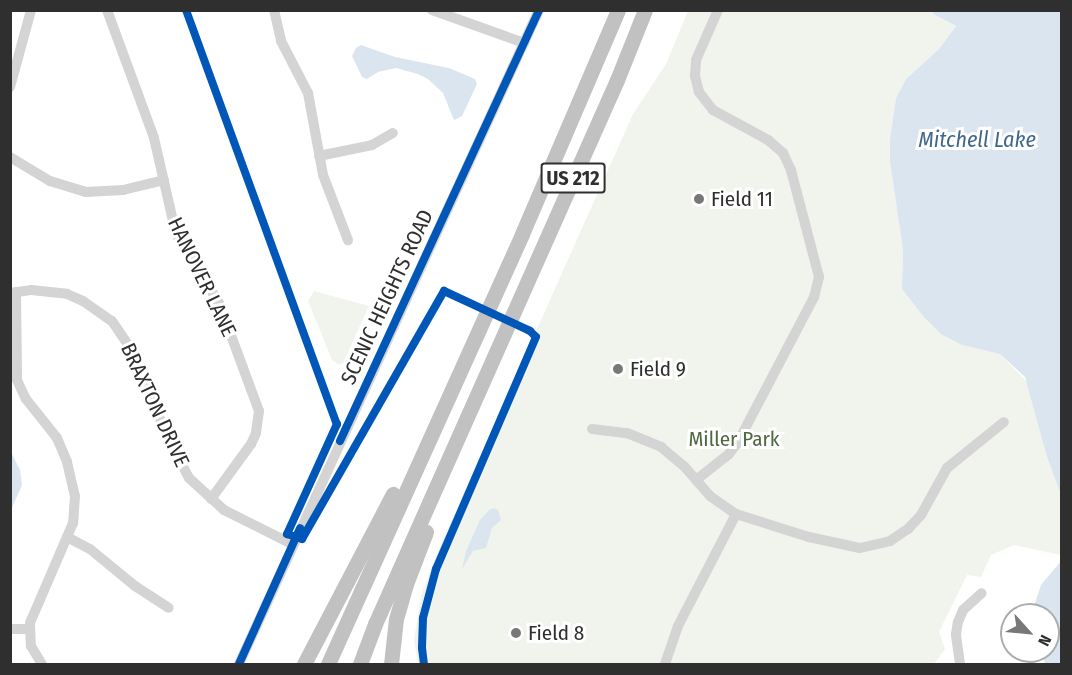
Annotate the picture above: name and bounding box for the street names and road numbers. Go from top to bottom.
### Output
road number: US 212 [540,161,606,195]
street label: SCENIC HEIGHTS ROAD [335,206,439,388]
street label: HANOVER LANE [162,213,242,341]
street label: BRAXTON DRIVE [115,339,195,471]

